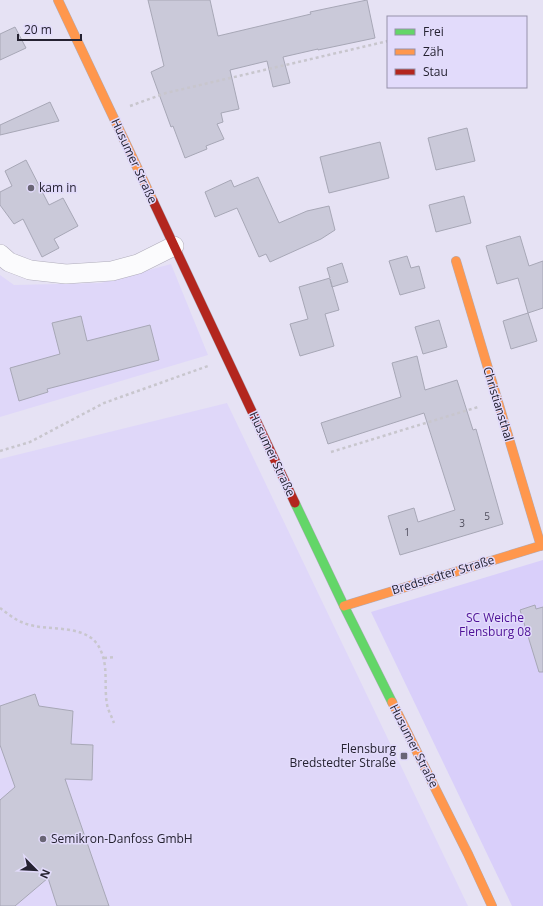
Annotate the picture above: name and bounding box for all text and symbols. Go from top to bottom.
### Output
scale bar [18,16,81,42]
legend [387,16,527,88]
text: 20 m [24,21,52,38]
text: Frei [423,23,444,40]
text: Zäh [423,43,444,60]
text: Stau [423,63,448,80]
street label: Husumer Straße [107,116,162,206]
place label: kam in [39,179,77,196]
marker: kam in [26,183,36,193]
street label: Christiansthal [479,365,518,443]
street label: Husumer Straße [245,409,300,499]
house number: 5 [484,509,490,523]
house number: 3 [459,516,465,530]
house number: 1 [404,525,410,539]
street label: Bredstedter Straße [389,551,497,598]
park label: SC Weiche Flensburg 08 [459,609,531,640]
street label: Husumer Straße [386,701,443,791]
place label: Flensburg Bredstedter Straße [290,740,396,771]
marker: Flensburg Bredstedter Straße [399,751,409,761]
place label: Semikron-Danfoss GmbH [51,830,193,847]
marker: Semikron-Danfoss GmbH [38,834,48,844]
north arrow [16,850,56,890]
text: N [37,867,54,881]

